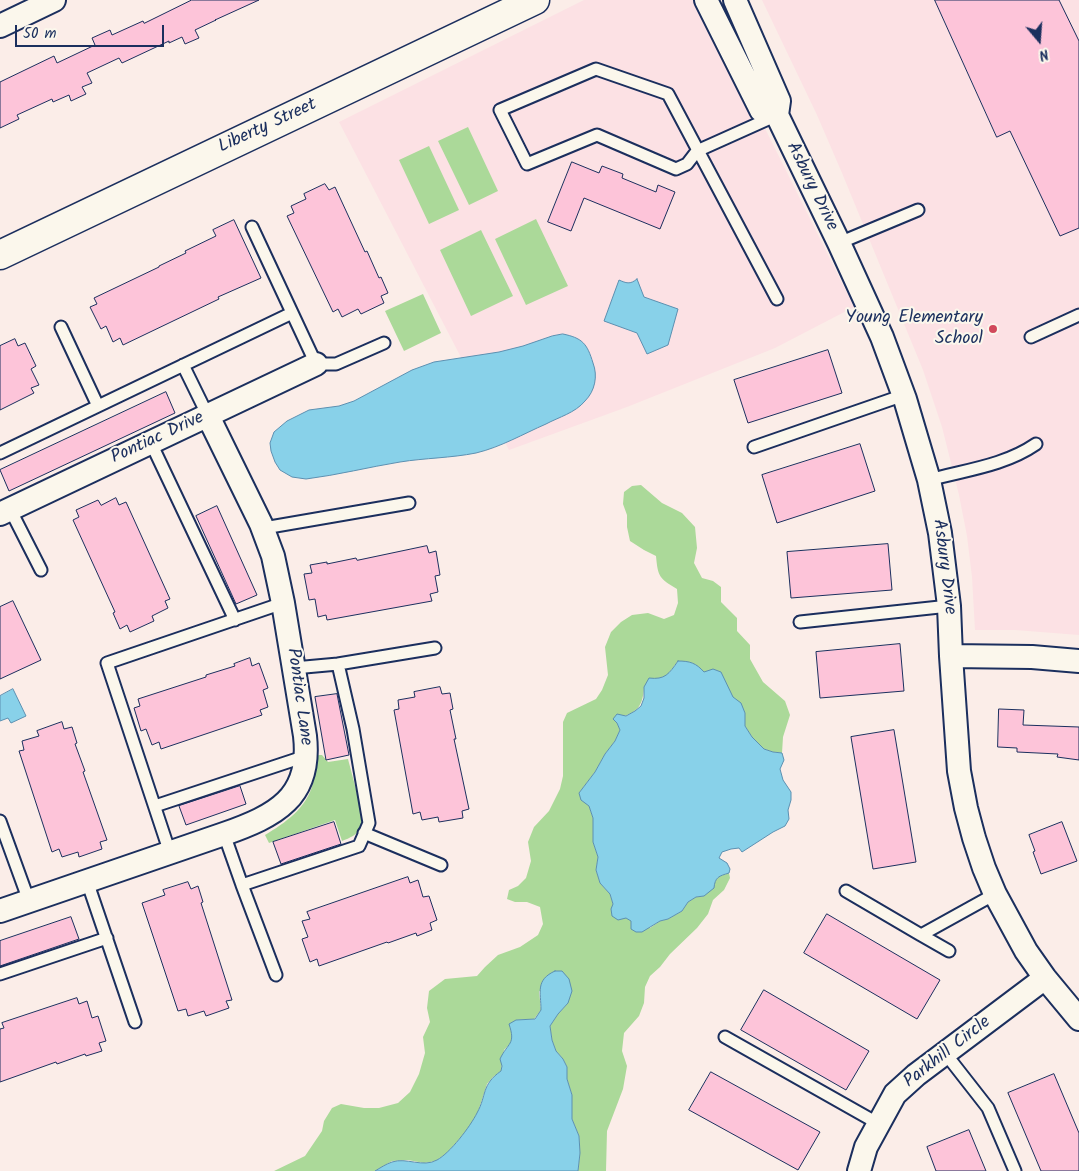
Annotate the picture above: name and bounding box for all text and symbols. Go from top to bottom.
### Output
scale bar [18,15,166,47]
north arrow [1014,15,1064,65]
text: 50 m [23,22,57,46]
text: N [1036,42,1051,66]
street label: Liberty Street [215,95,321,159]
street label: Asbury Drive [780,139,842,235]
place label: Young Elementary School [846,308,983,350]
marker: Young Elementary School [987,323,999,335]
street label: Pontiac Drive [108,408,208,470]
street label: Asbury Drive [926,518,960,616]
street label: Pontiac Lane [280,647,316,747]
street label: Parkhill Circle [900,1012,996,1094]

